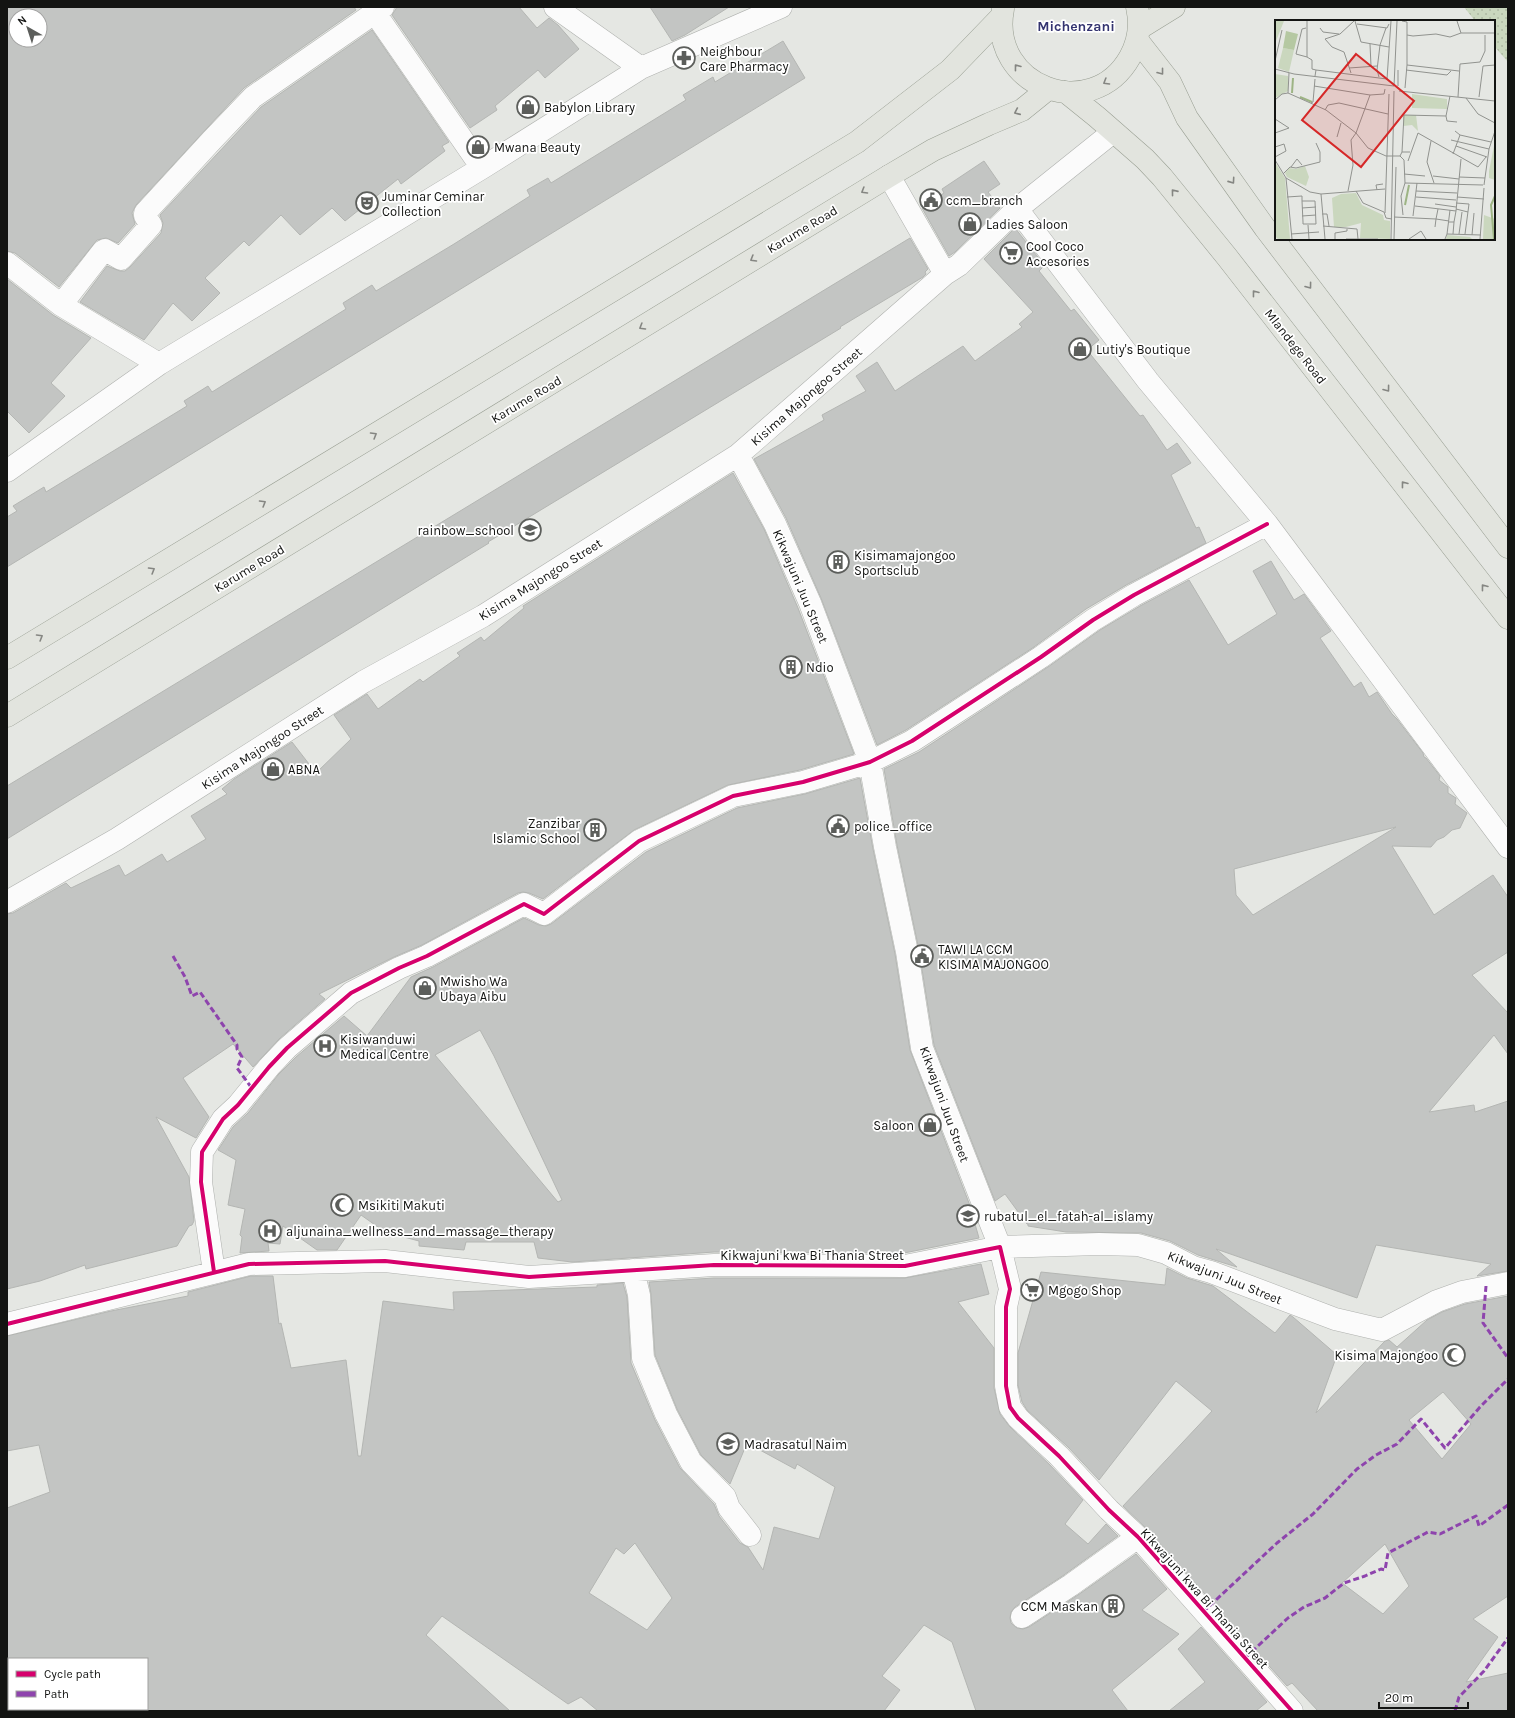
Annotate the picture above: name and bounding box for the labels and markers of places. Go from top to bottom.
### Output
place label: Neighbour Care Pharmacy [700,44,789,74]
pharmacy icon: Neighbour Care Pharmacy [671,45,697,71]
shop icon: Babylon Library [515,94,541,120]
place label: Babylon Library [544,100,635,115]
shop icon: Mwana Beauty [465,134,491,160]
place label: Mwana Beauty [494,140,580,155]
public building icon: ccm_branch [918,187,944,213]
place label: Juminar Ceminar Collection [382,189,485,219]
theatre icon: Juminar Ceminar Collection [354,190,380,216]
place label: ccm_branch [946,193,1023,208]
shop icon: Ladies Saloon [957,211,983,237]
place label: Ladies Saloon [986,217,1068,232]
place label: Cool Coco Accesories [1026,239,1090,269]
supermarket icon: Cool Coco Accesories [998,240,1024,266]
shop icon: Lutiy's Boutique [1067,336,1093,362]
place label: Lutiy's Boutique [1096,342,1191,358]
school or university icon: rainbow_school [517,517,543,543]
place label: rainbow_school [418,523,514,538]
place label: Kisimamajongoo Sportsclub [854,548,956,578]
building icon: Kisimamajongoo Sportsclub [825,549,851,575]
building icon: Ndio [778,654,804,680]
place label: Ndio [806,660,834,675]
shop icon: ABNA [260,756,286,782]
place label: ABNA [288,762,320,777]
public building icon: police_office [825,813,851,839]
place label: Zanzibar Islamic School [493,816,580,846]
building icon: Zanzibar Islamic School [582,817,608,843]
place label: police_office [854,819,933,834]
place label: TAWI LA CCM KISIMA MAJONGOO [938,942,1049,972]
public building icon: TAWI LA CCM KISIMA MAJONGOO [909,943,935,969]
place label: Mwisho Wa Ubaya Aibu [440,974,508,1004]
shop icon: Mwisho Wa Ubaya Aibu [412,975,438,1001]
place label: Kisiwanduwi Medical Centre [340,1032,429,1062]
hospital icon: Kisiwanduwi Medical Centre [312,1033,338,1059]
shop icon: Saloon [917,1112,943,1138]
place label: Saloon [873,1118,914,1133]
mosque icon: Msikiti Makuti [329,1192,355,1218]
place label: Msikiti Makuti [358,1198,445,1213]
school or university icon: rubatul_el_fatah-al_islamy [955,1203,981,1229]
place label: rubatul_el_fatah-al_islamy [984,1209,1153,1224]
hospital icon: aljunaina_wellness_and_massage_therapy [257,1218,283,1244]
place label: aljunaina_wellness_and_massage_therapy [286,1224,554,1239]
supermarket icon: Mgogo Shop [1019,1277,1045,1303]
place label: Mgogo Shop [1048,1283,1121,1298]
mosque icon: Kisima Majongoo [1441,1342,1467,1368]
place label: Kisima Majongoo [1334,1348,1438,1363]
school or university icon: Madrasatul Naim [715,1431,741,1457]
place label: Madrasatul Naim [744,1437,847,1452]
building icon: CCM Maskan [1100,1593,1126,1619]
place label: CCM Maskan [1021,1599,1098,1614]

